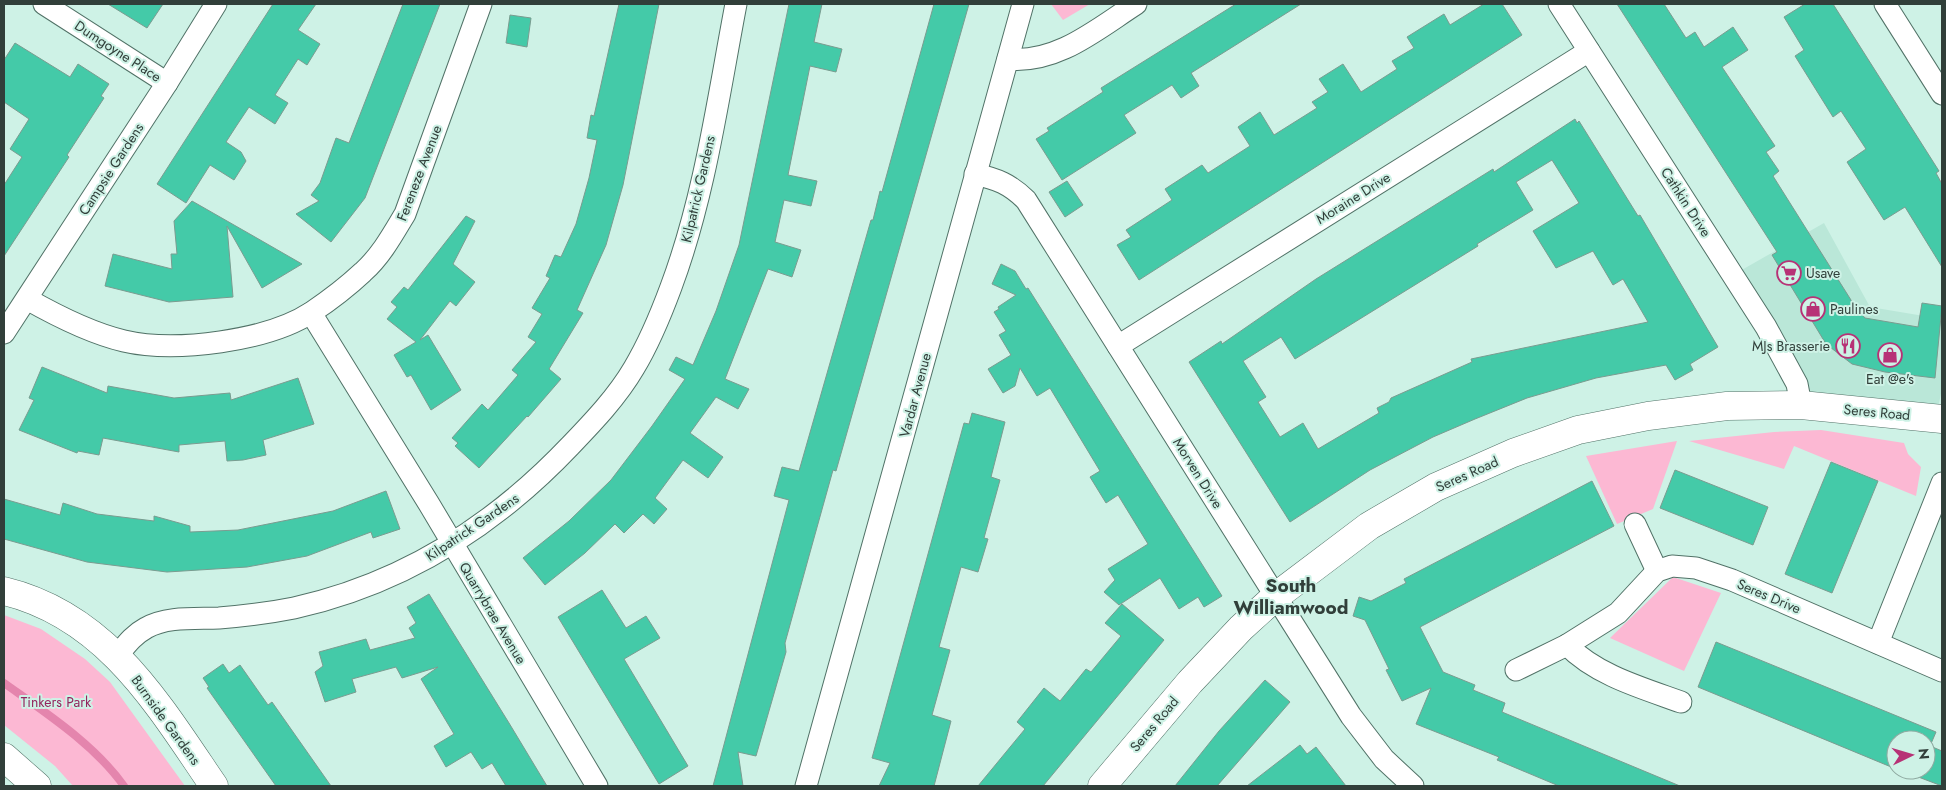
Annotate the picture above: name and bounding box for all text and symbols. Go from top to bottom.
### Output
street label: Dumgoyne Place [71,15,165,87]
street label: Campsie Gardens [74,119,149,219]
street label: Fereneze Avenue [392,122,446,224]
street label: Kilpatrick Gardens [676,133,720,244]
street label: Cathkin Drive [1656,163,1716,241]
street label: Moraine Drive [1312,167,1394,229]
supermarket icon: Usave [1776,260,1802,286]
place label: Usave [1806,263,1840,283]
shop icon: Paulines [1800,296,1826,322]
place label: Paulines [1830,299,1879,319]
restaurant icon: MJs Brasserie [1835,333,1861,359]
place label: MJs Brasserie [1752,336,1830,356]
shop icon: Eat @e's [1877,342,1903,368]
street label: Vardar Avenue [894,351,936,439]
place label: Eat @e's [1866,369,1914,389]
street label: Seres Road [1843,399,1911,425]
street label: Morven Drive [1168,434,1228,512]
street label: Seres Road [1432,451,1502,497]
street label: Kilpatrick Gardens [421,488,523,566]
street label: Quarrybrae Avenue [455,558,531,668]
district label: South Williamwood [1233,572,1349,621]
street label: Seres Drive [1734,574,1804,618]
street label: Burnside Gardens [127,671,206,769]
park label: Tinkers Park [21,692,92,712]
street label: Seres Road [1125,692,1183,756]
north arrow [1886,730,1936,780]
text: N [1914,747,1934,760]

